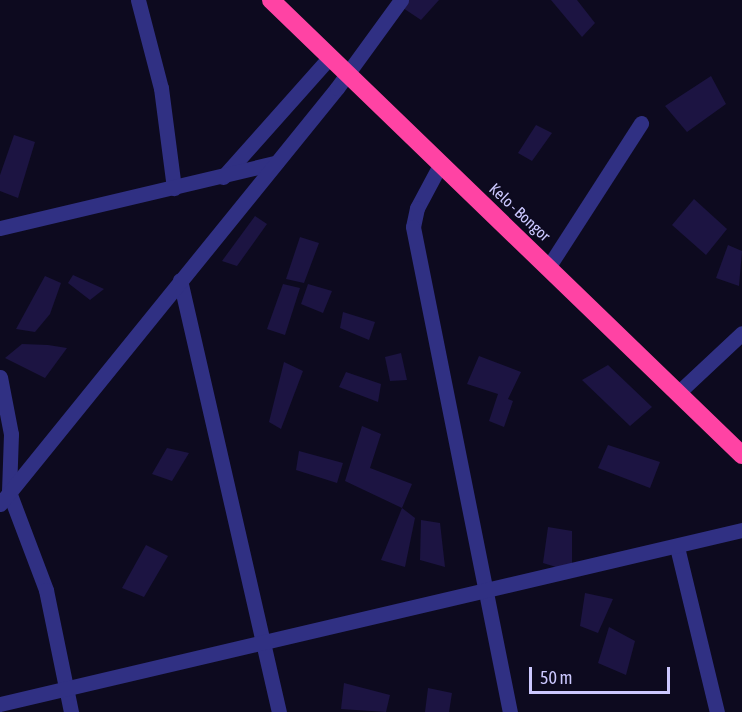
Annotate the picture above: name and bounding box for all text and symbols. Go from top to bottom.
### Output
street label: Kelo - Bongor [486,179,554,245]
scale bar [532,655,673,693]
text: 50 m [540,667,572,688]

